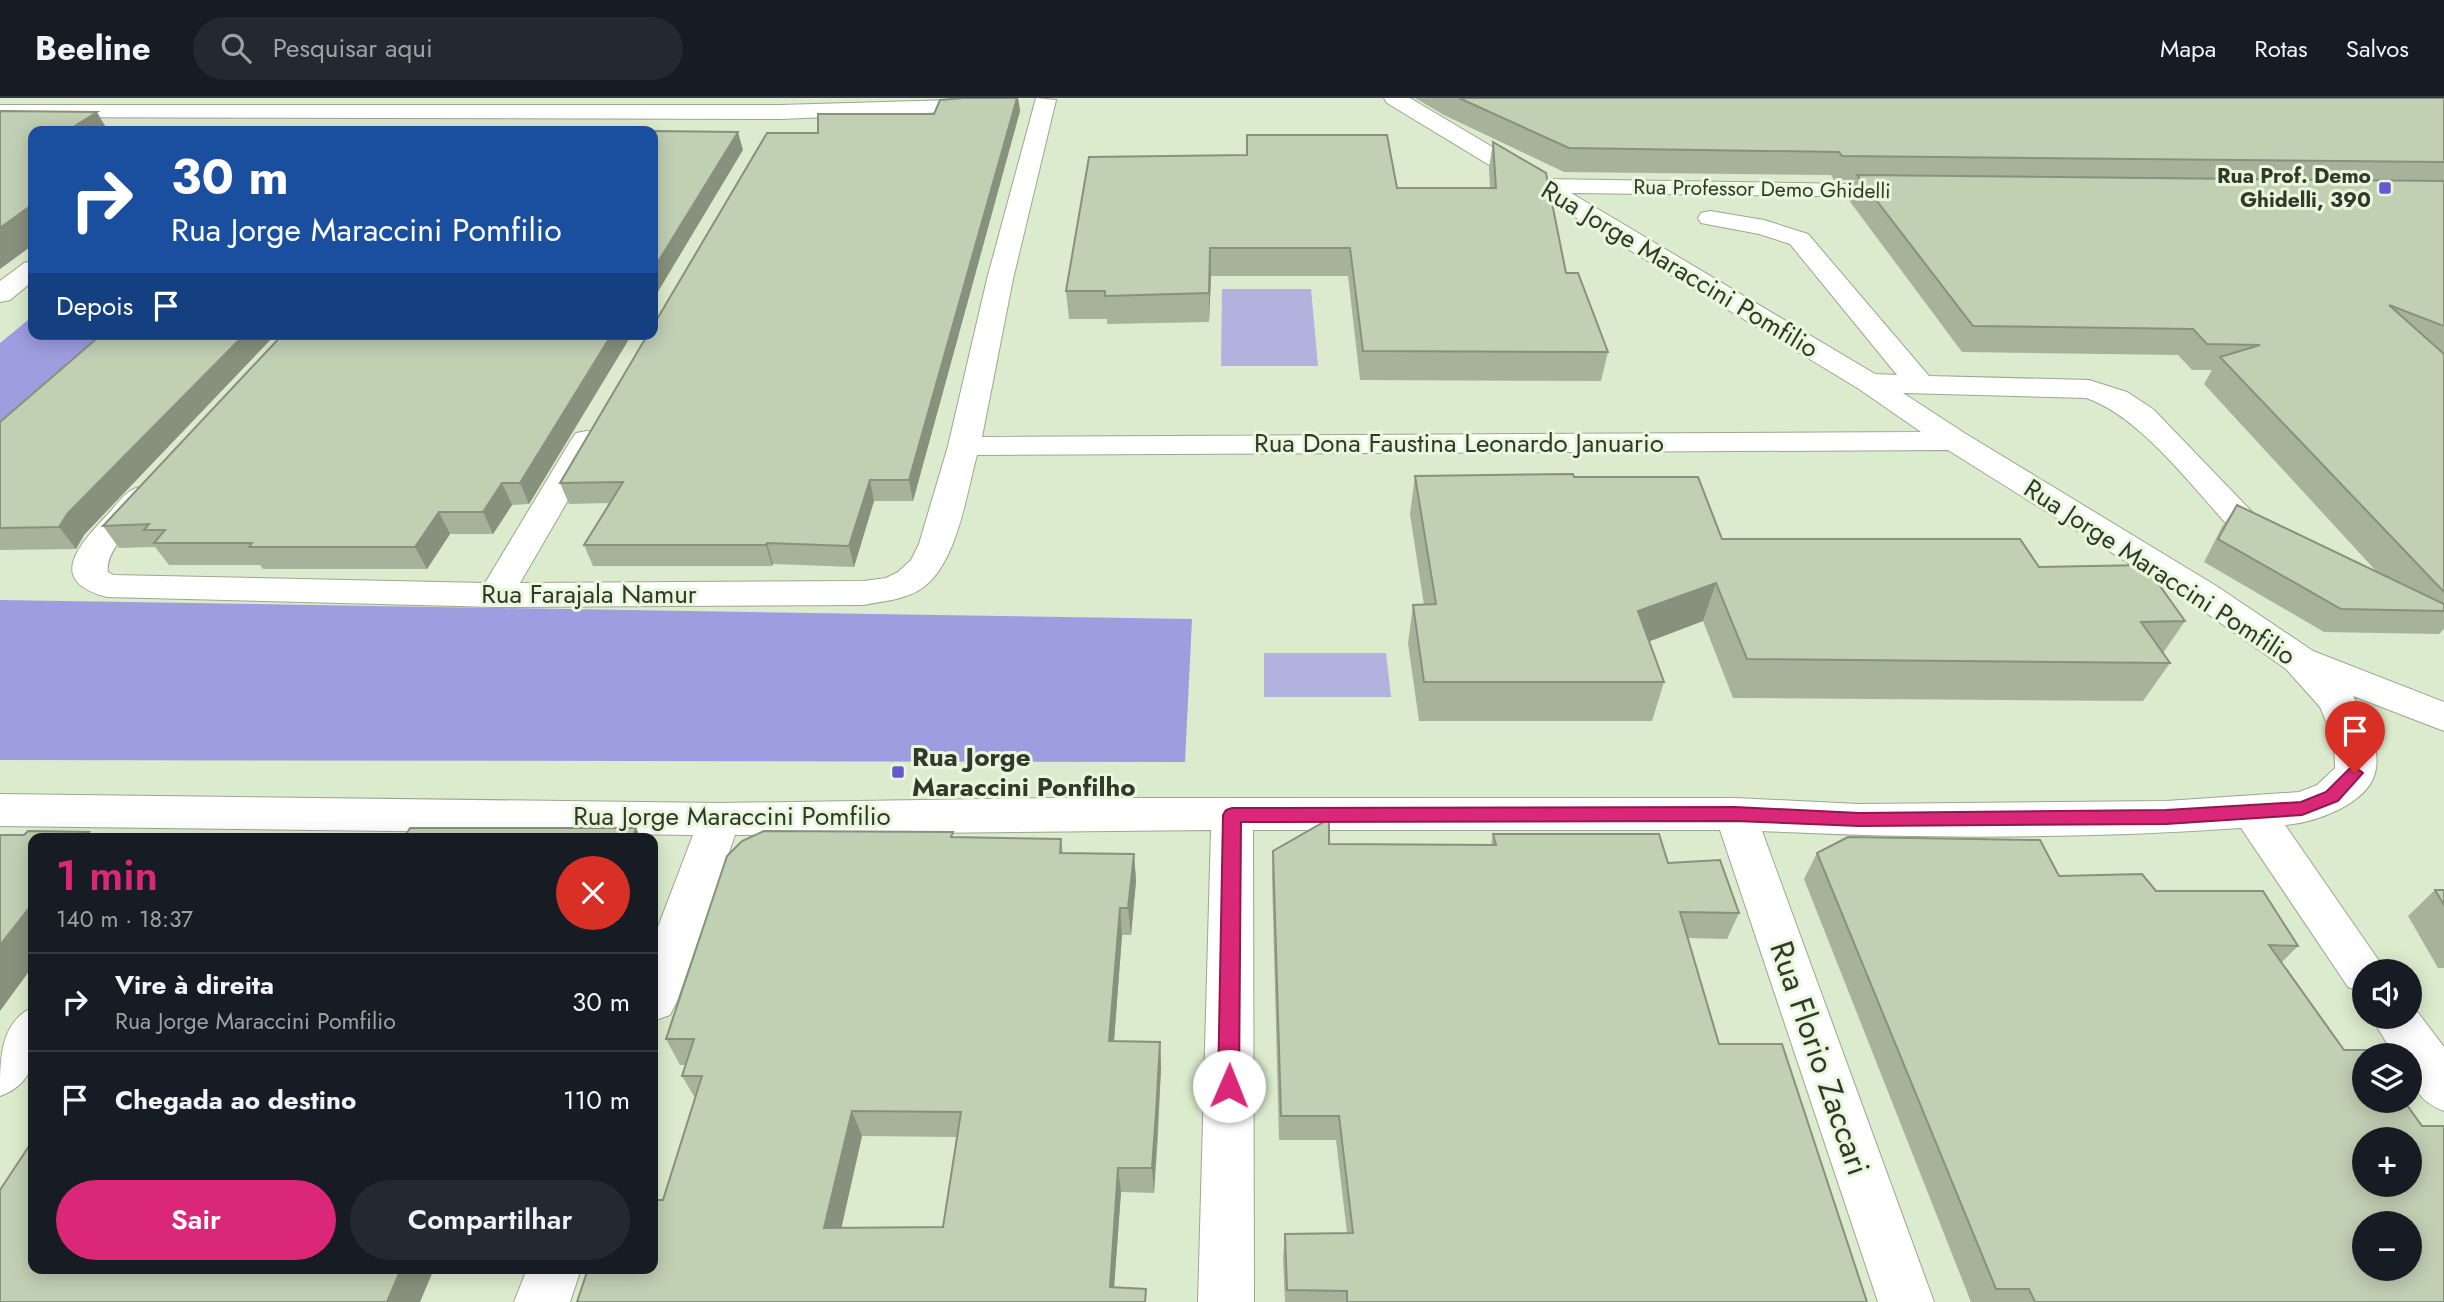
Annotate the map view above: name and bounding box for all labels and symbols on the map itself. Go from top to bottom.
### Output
place label: Rua Prof. Demo Ghidelli, 390 [2217,161,2371,215]
street label: Rua Jorge Maraccini Pomfilio [1534,171,1826,367]
street label: Rua Professor Demo Ghidelli [1633,172,1891,206]
marker: Rua Prof. Demo Ghidelli, 390 [2377,180,2393,196]
street label: Rua Dona Faustina Leonardo Januario [1254,424,1664,462]
street label: Rua Jorge Maraccini Pomfilio [2017,470,2303,674]
street label: Rua Farajala Namur [481,575,697,613]
pin [2325,701,2385,773]
place label: Rua Jorge Maraccini Ponfilho [912,738,1136,806]
marker: Rua Jorge Maraccini Ponfilho [890,764,906,780]
street label: Rua Jorge Maraccini Pomfilio [573,797,891,835]
street label: Rua Florio Zaccari [1758,935,1882,1181]
position arrow [1192,1049,1266,1123]

